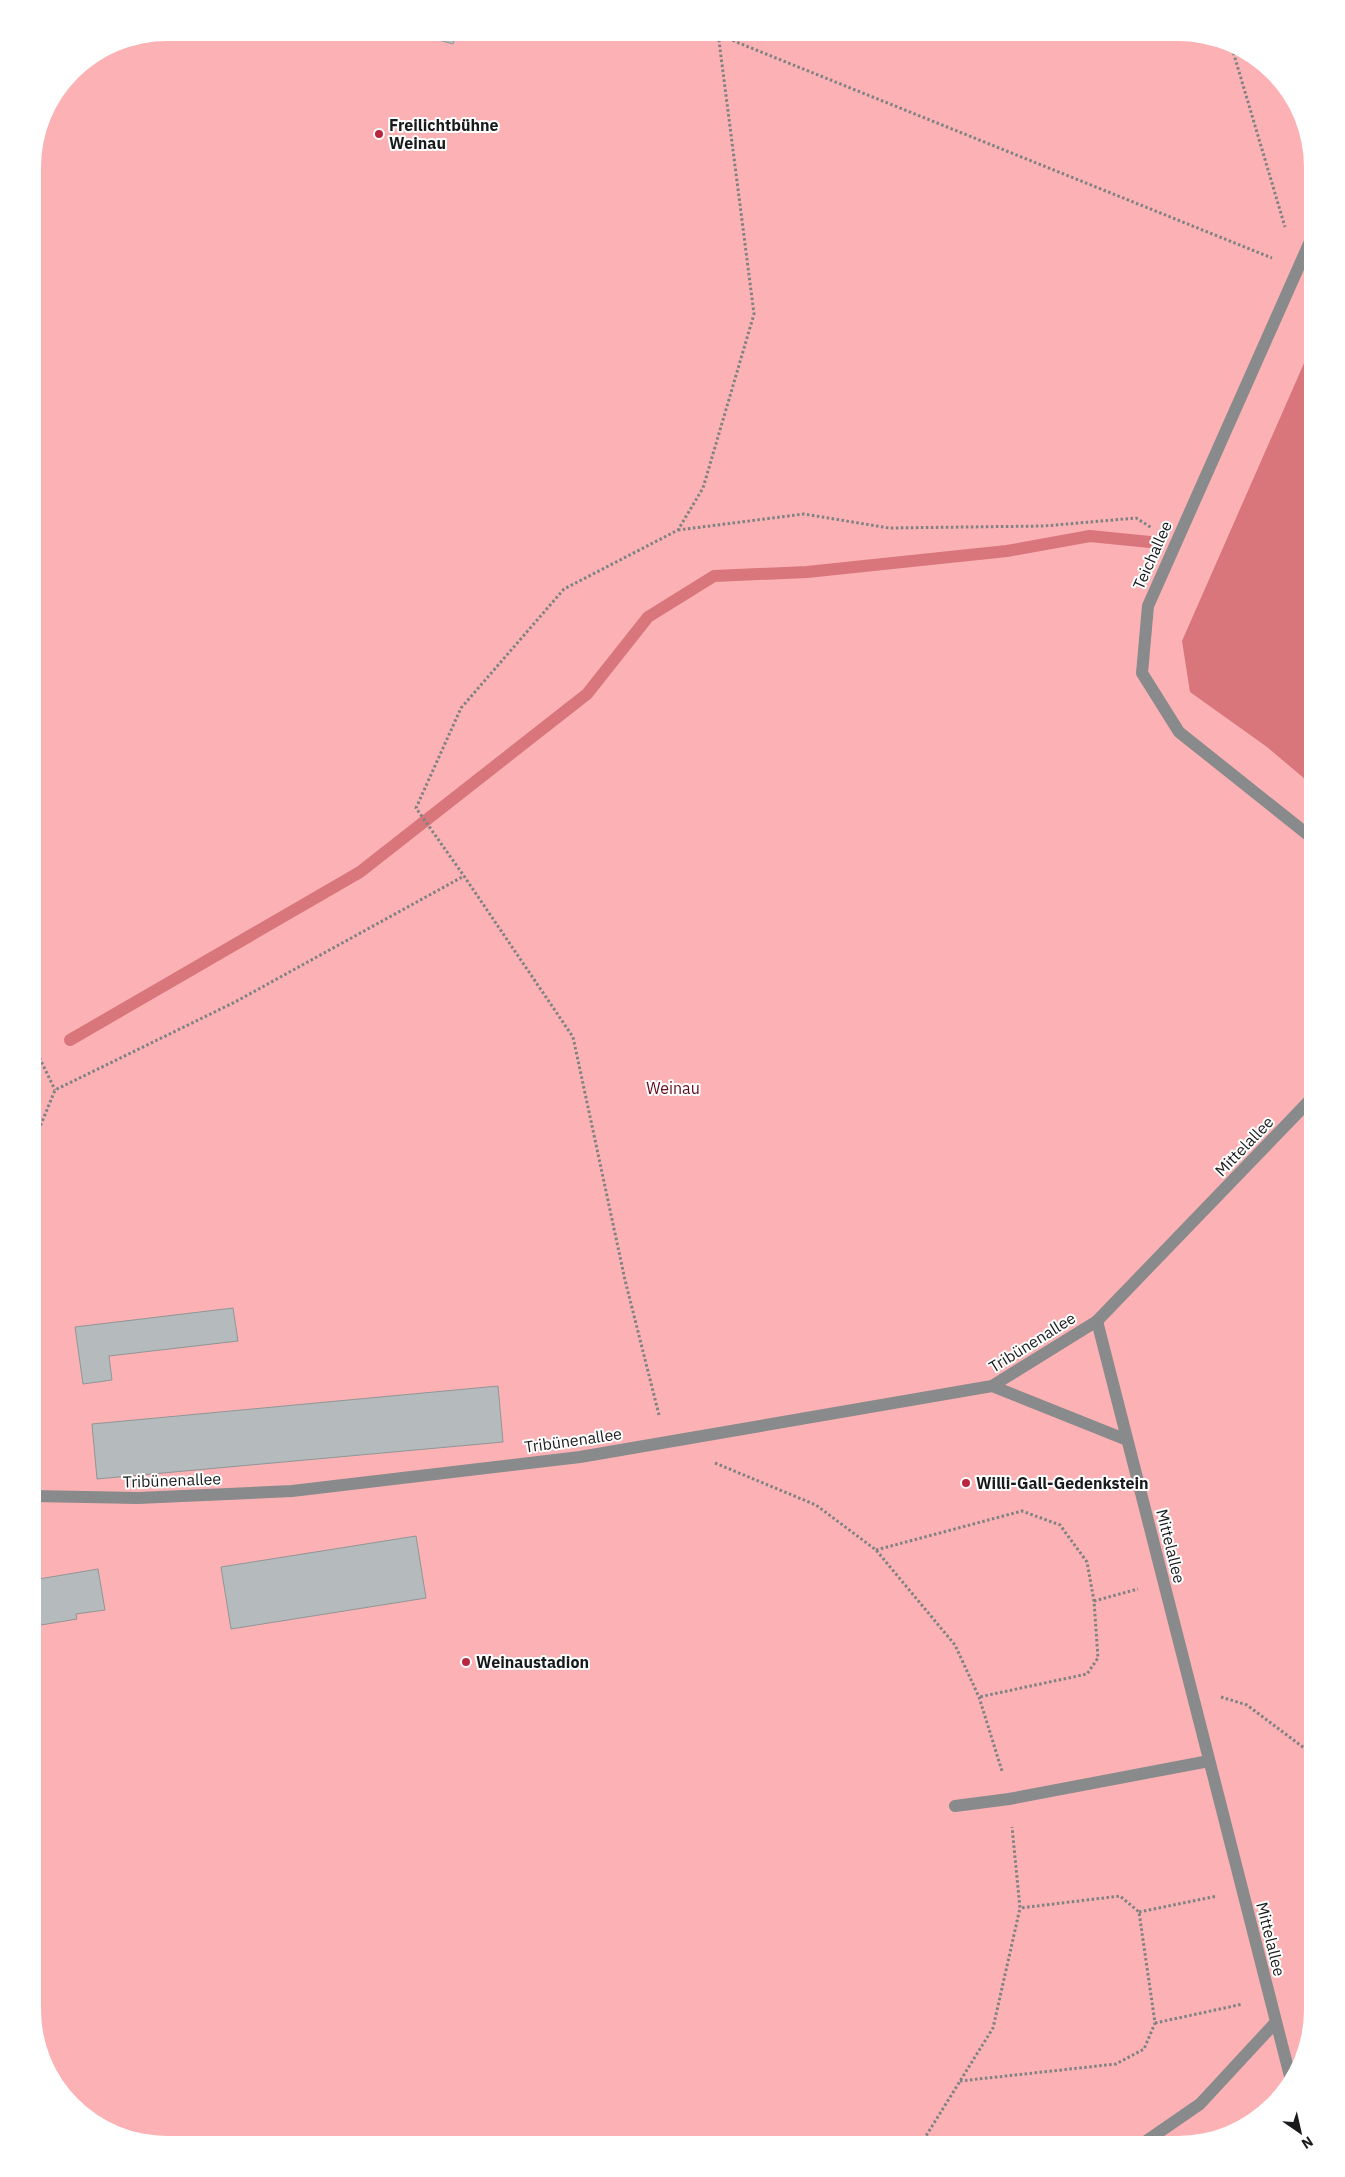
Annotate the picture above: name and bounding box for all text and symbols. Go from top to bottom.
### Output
place label: Freilichtbühne Weinau [389,115,499,153]
marker: Freilichtbühne Weinau [373,128,385,140]
street label: Teichallee [1128,518,1176,592]
park label: Weinau [646,1078,700,1098]
street label: Mittelallee [1210,1112,1278,1180]
street label: Tribünenallee [985,1307,1079,1377]
street label: Tribünenallee [523,1423,623,1457]
street label: Tribünenallee [122,1468,222,1492]
place label: Willi-Gall-Gedenkstein [976,1473,1149,1493]
marker: Willi-Gall-Gedenkstein [960,1477,972,1489]
street label: Mittelallee [1152,1507,1190,1585]
place label: Weinaustadion [476,1652,589,1672]
marker: Weinaustadion [460,1656,472,1668]
street label: Mittelallee [1252,1900,1290,1978]
north arrow [1275,2107,1325,2157]
text: N [1298,2132,1317,2153]

